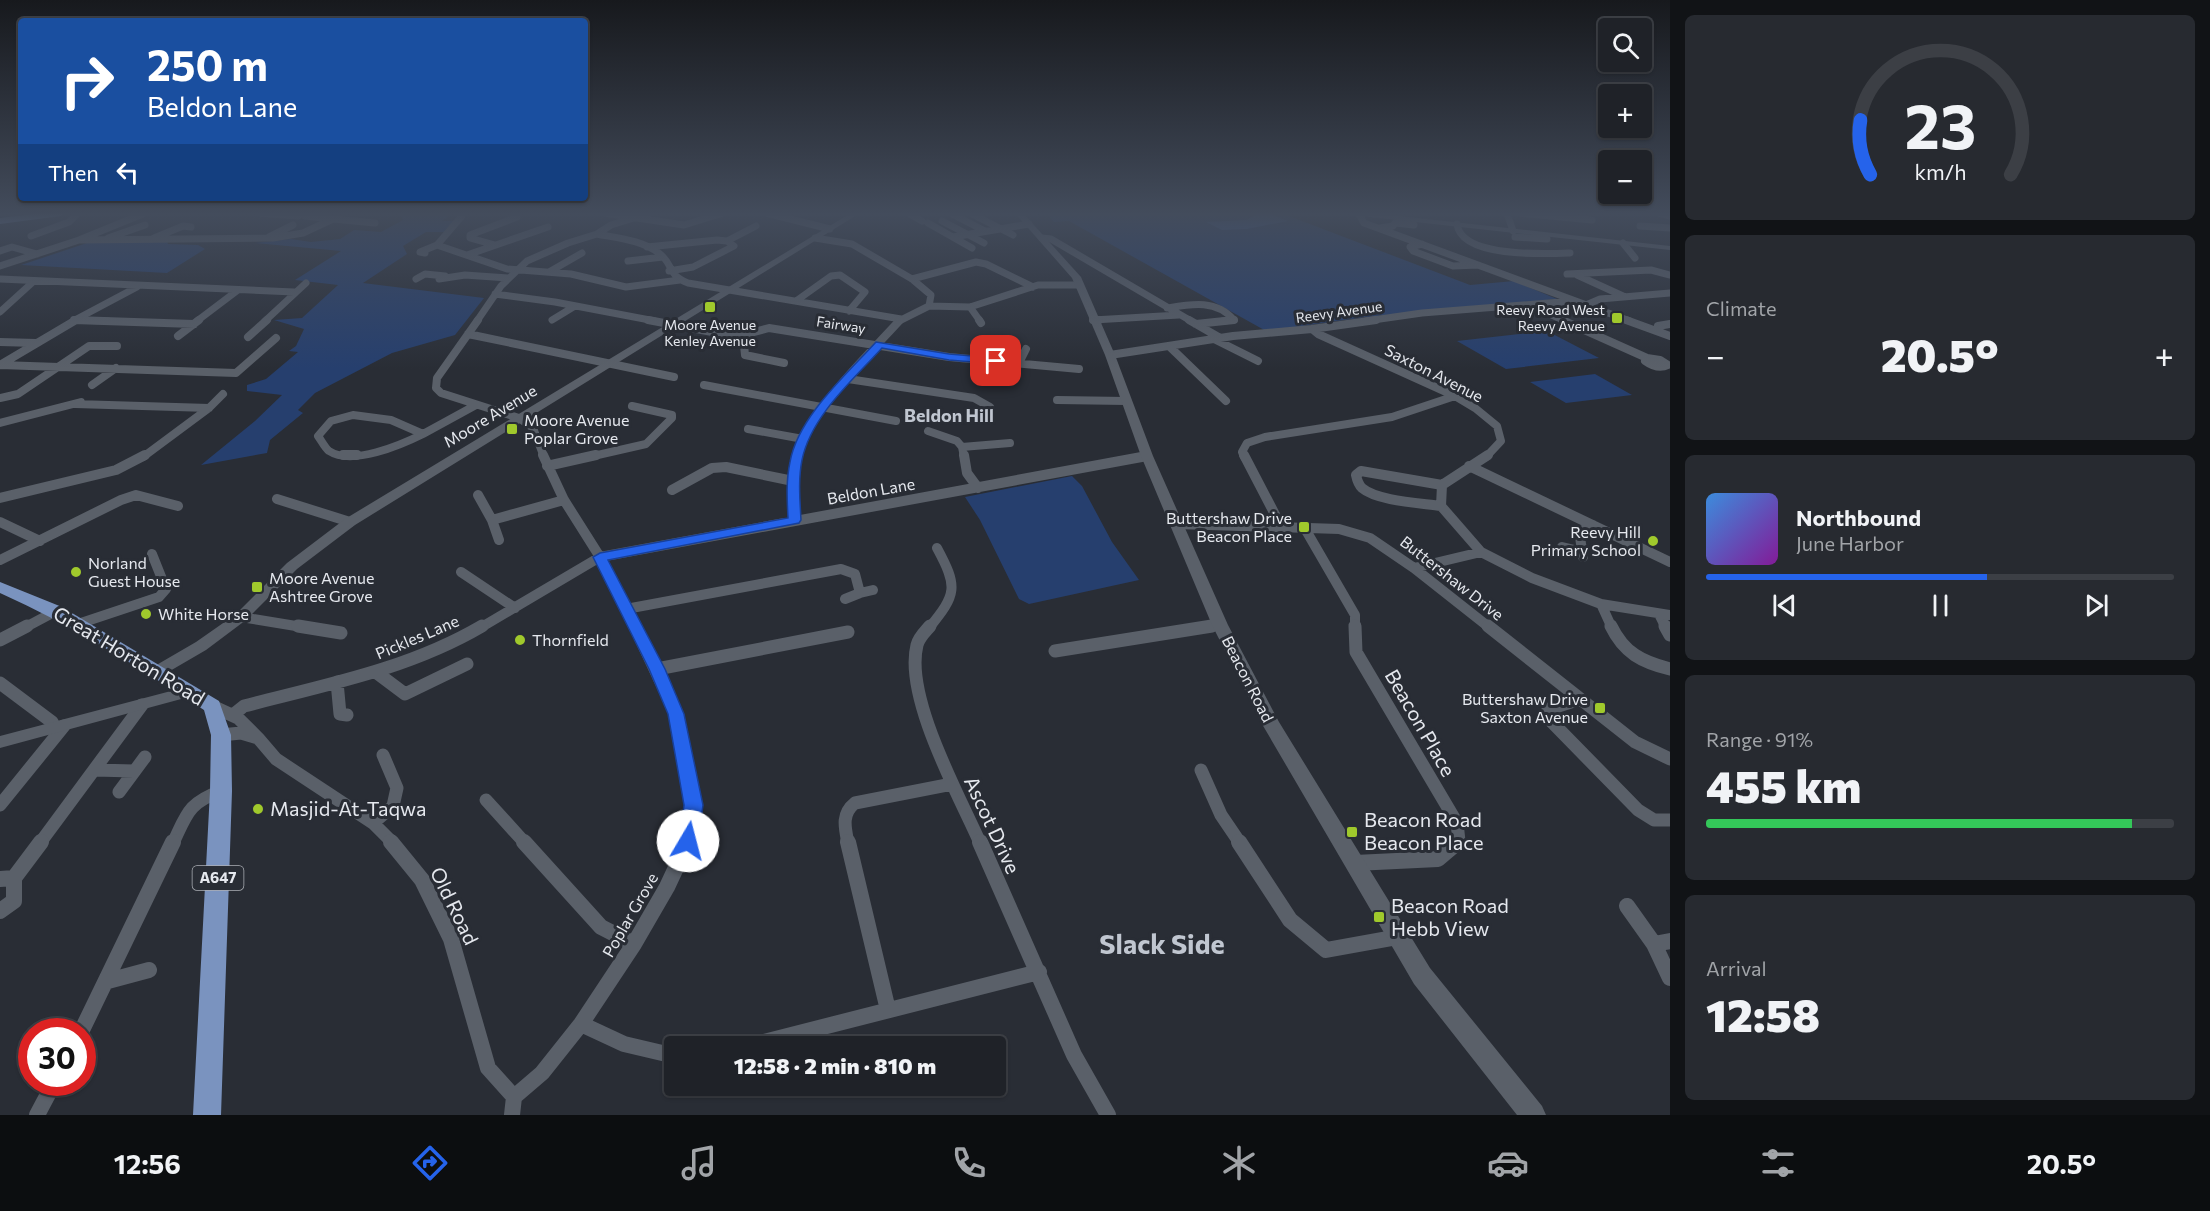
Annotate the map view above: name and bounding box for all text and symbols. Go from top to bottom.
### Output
map controls [1598,18,1652,204]
button: search [1598,18,1652,72]
text: 250 m [147,38,268,90]
icon: right [48,42,126,120]
button: + [1598,84,1652,138]
text: 23 [1904,86,1976,162]
text: Beldon Lane [147,90,297,123]
button: − [1598,150,1652,204]
icon: left [111,156,144,189]
text: km/h [1914,158,1966,184]
text: Then [48,159,99,186]
text: Climate [1706,296,1776,320]
street label: Reevy Avenue [1295,297,1383,326]
marker: Moore Avenue Kenley Avenue [703,300,717,314]
place label: Reevy Road West Reevy Avenue [1496,301,1605,334]
marker: Reevy Road West Reevy Avenue [1610,311,1624,325]
street label: Fairway [815,312,867,337]
place label: Moore Avenue Kenley Avenue [664,316,756,349]
text: 20.5° [1881,326,1999,381]
text: − [1706,334,1725,375]
text: + [2155,334,2174,375]
pin [970,335,1021,386]
street label: Saxton Avenue [1382,340,1487,405]
icon: arrive [979,344,1012,377]
street label: Moore Avenue [440,380,540,451]
district label: Beldon Hill [904,404,994,426]
place label: Moore Avenue Poplar Grove [524,410,629,447]
marker: Moore Avenue Poplar Grove [505,422,519,436]
street label: Beldon Lane [825,473,916,508]
text: Northbound [1796,504,1921,531]
place label: Buttershaw Drive Beacon Place [1166,508,1292,545]
marker: Buttershaw Drive Beacon Place [1297,520,1311,534]
place label: Reevy Hill Primary School [1531,522,1641,559]
street label: Buttershaw Drive [1397,531,1508,624]
text: June Harbor [1796,531,1904,555]
marker: Reevy Hill Primary School [1646,534,1660,548]
place label: Norland Guest House [88,553,180,590]
marker: Norland Guest House [69,565,83,579]
place label: Moore Avenue Ashtree Grove [269,568,374,605]
marker: Moore Avenue Ashtree Grove [250,580,264,594]
icon: previous [1768,589,1801,622]
icon: pause [1924,589,1957,622]
icon: next [2080,589,2113,622]
street label: Great Horton Road [49,600,210,710]
place label: White Horse [158,604,249,623]
marker: White Horse [139,607,153,621]
street label: Pickles Lane [372,610,461,663]
place label: Thornfield [532,630,609,649]
street label: Beacon Road [1219,632,1278,725]
marker: Thornfield [513,633,527,647]
street label: Beacon Place [1381,665,1461,780]
place label: Buttershaw Drive Saxton Avenue [1462,689,1588,726]
marker: Buttershaw Drive Saxton Avenue [1593,701,1607,715]
text: Range · 91% [1706,727,1813,751]
text: 455 km [1706,757,1861,812]
street label: Ascot Drive [960,772,1026,877]
place label: Masjid-At-Taqwa [270,796,426,820]
marker: Masjid-At-Taqwa [251,802,265,816]
place label: Beacon Road Beacon Place [1364,807,1484,854]
position arrow [656,809,720,873]
marker: Beacon Road Beacon Place [1345,825,1359,839]
street label: Old Road [426,863,484,948]
road number: A647 [192,866,244,890]
street label: Poplar Grove [598,869,661,960]
place label: Beacon Road Hebb View [1391,893,1509,940]
marker: Beacon Road Hebb View [1372,910,1386,924]
district label: Slack Side [1099,927,1225,960]
text: Arrival [1706,956,1767,980]
text: 12:58 [1706,986,1820,1041]
speed limit sign: 30 [18,1018,96,1096]
text: 12:58 · 2 min · 810 m [734,1052,936,1079]
icon: directions [409,1142,451,1184]
icon: music [678,1142,720,1184]
icon: phone [948,1142,990,1184]
icon: climate [1218,1142,1260,1184]
icon: car [1487,1142,1529,1184]
icon: filters [1757,1142,1799,1184]
text: 12:56 [114,1147,181,1180]
text: 20.5° [2027,1147,2096,1180]

